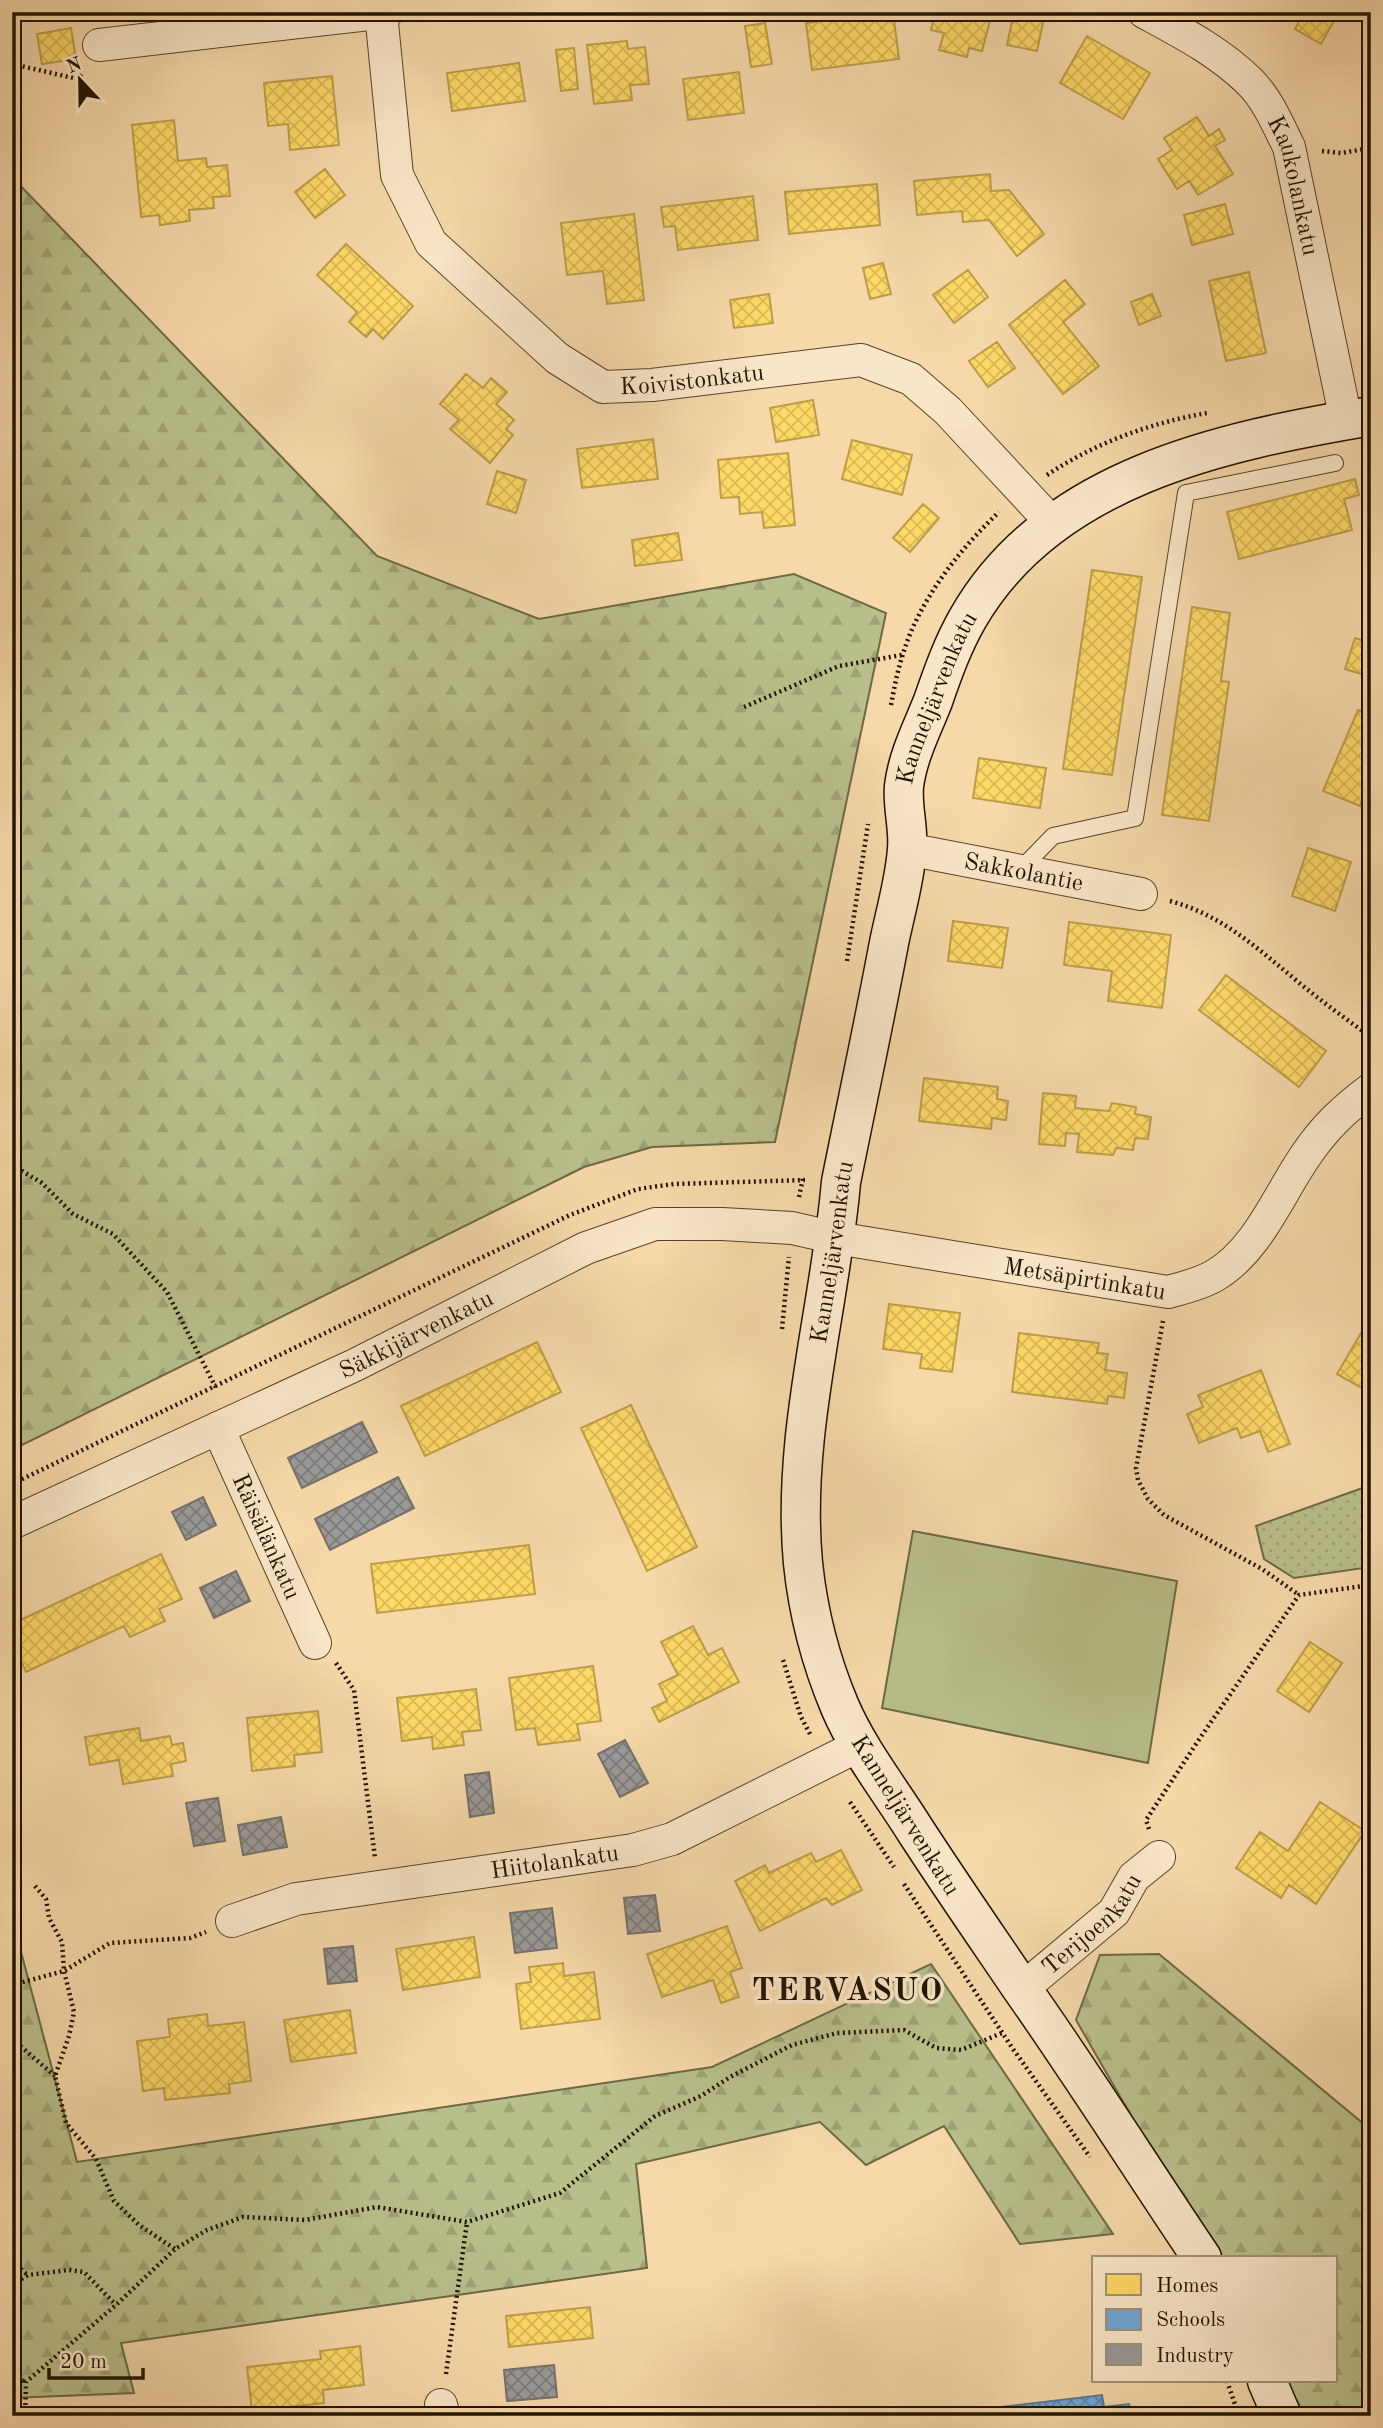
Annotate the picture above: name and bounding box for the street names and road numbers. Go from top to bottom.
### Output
street label: Kaukolankatu [1262,112,1321,258]
street label: Koivistonkatu [619,362,766,400]
street label: Kanneljärvenkatu [894,608,983,787]
street label: Sakkolantie [962,850,1085,897]
street label: Kanneljärvenkatu [808,1159,859,1345]
street label: Metsäpirtinkatu [1002,1255,1168,1305]
street label: Säkkijärvenkatu [336,1287,498,1384]
street label: Räisälänkatu [226,1471,304,1604]
street label: Kanneljärvenkatu [845,1732,963,1901]
street label: Hiitolankatu [489,1842,621,1885]
street label: Terijoenkatu [1039,1870,1147,1981]

